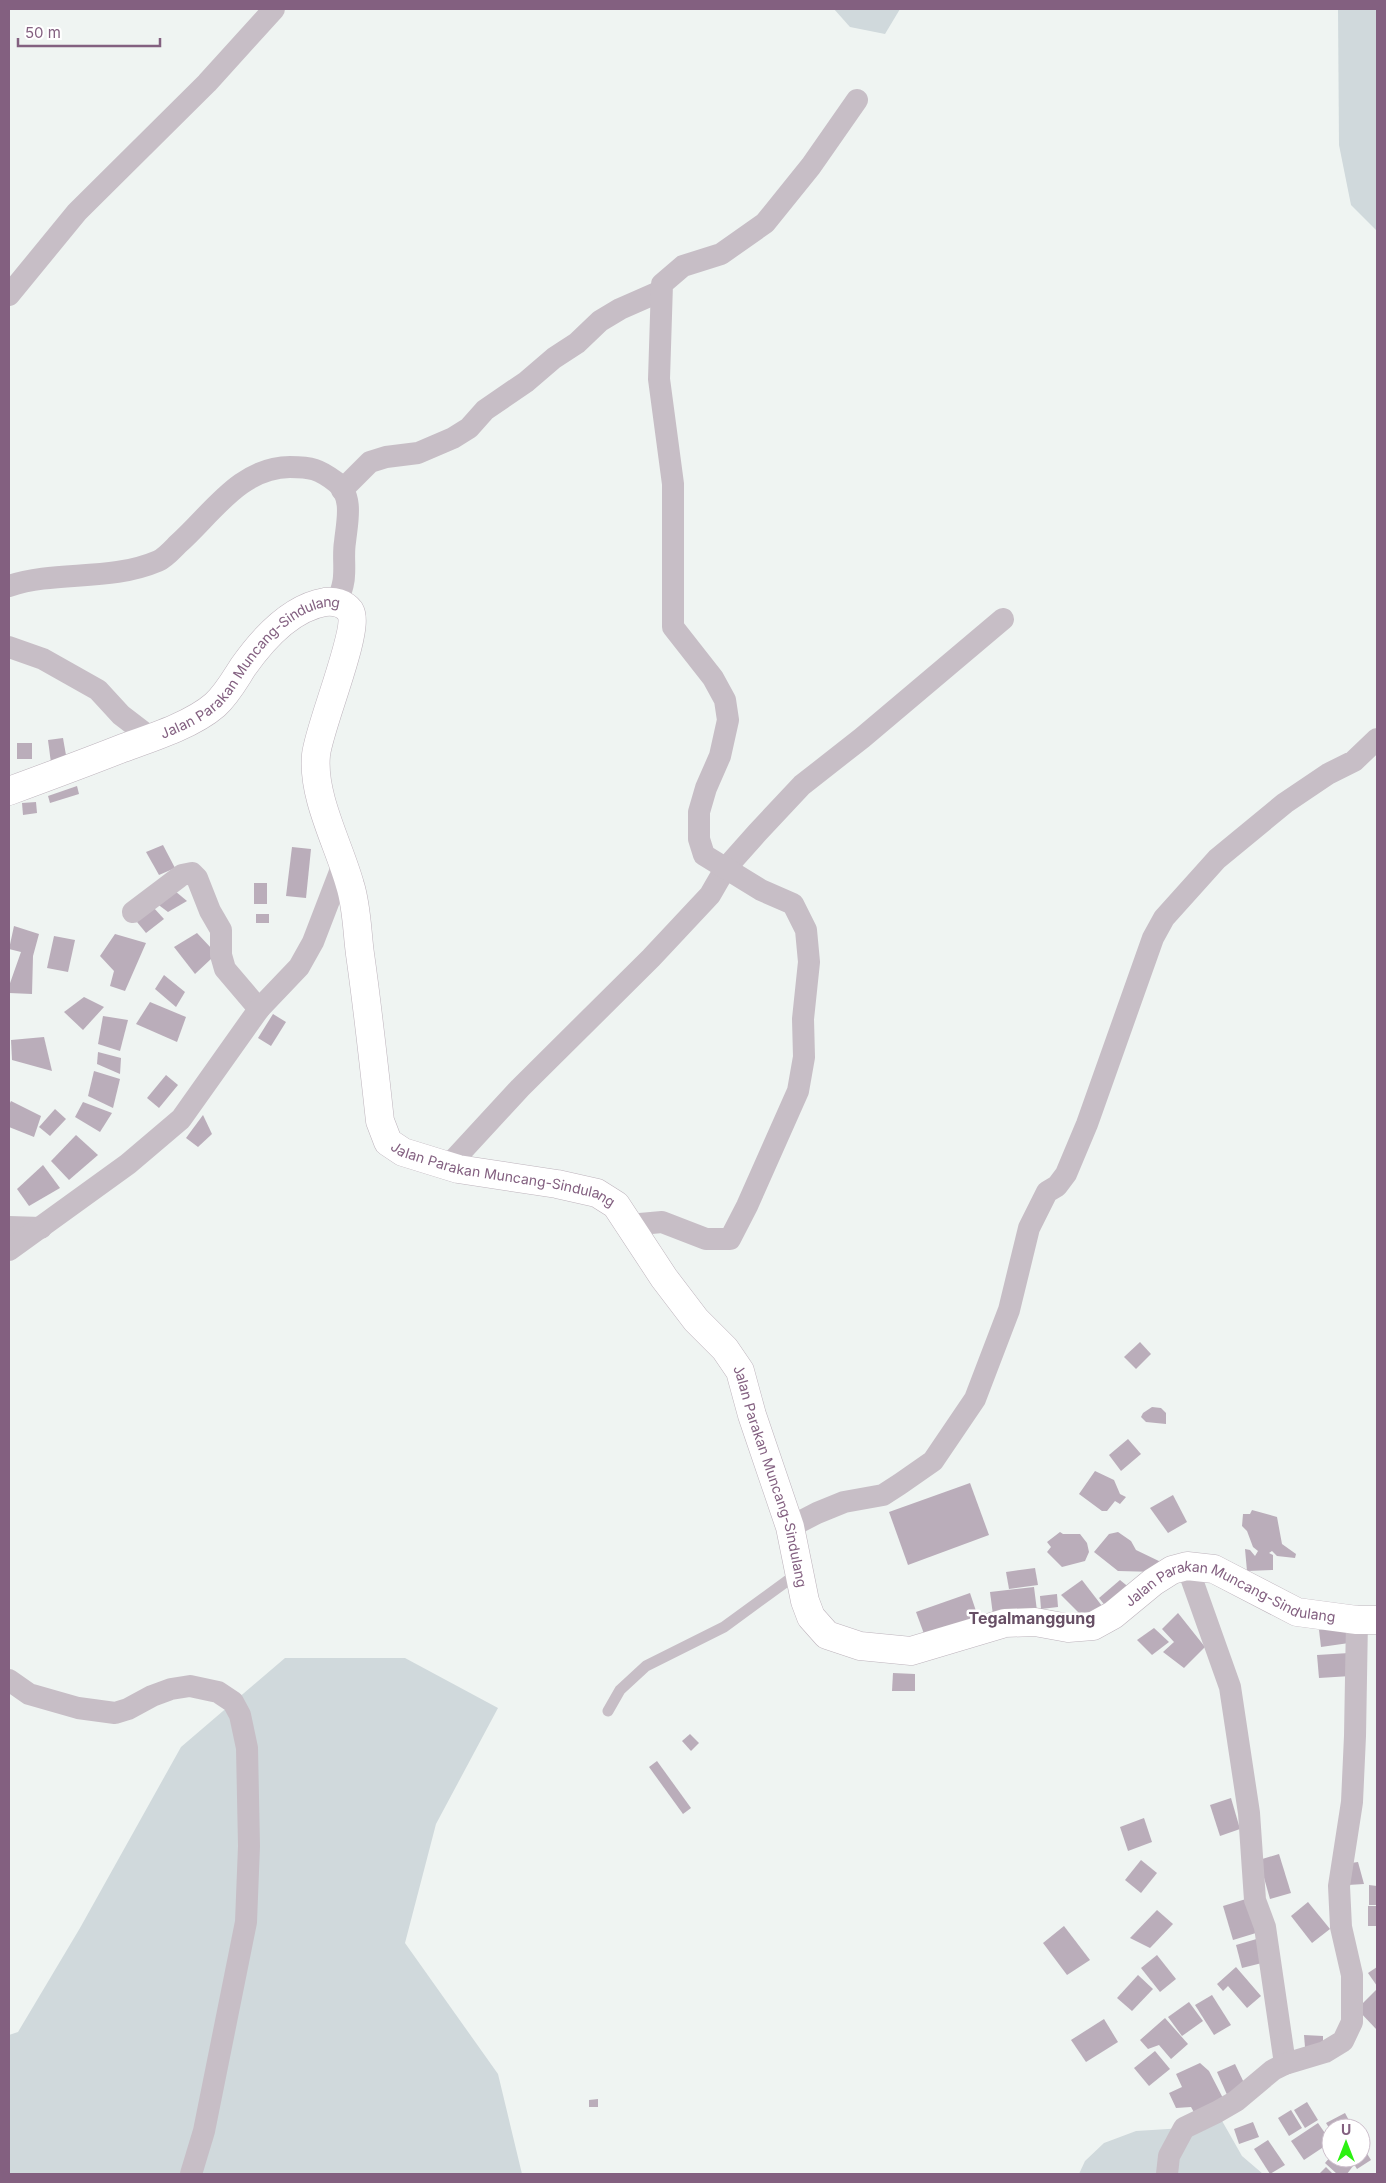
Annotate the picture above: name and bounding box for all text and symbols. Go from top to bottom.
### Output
scale bar [18,15,160,47]
text: 50 m [25,23,61,42]
street label: Jalan Parakan Muncang-Sindulang [158,593,342,742]
street label: Jalan Parakan Muncang-Sindulang [388,1137,618,1210]
street label: Jalan Parakan Muncang-Sindulang [730,1361,811,1589]
text: Jalan Parakan Muncang-Sindulang [1121,1557,1337,1625]
street label: Jalan Parakan Muncang-Sindulang [1116,1599,1348,1627]
district label: Tegalmanggung [969,1608,1095,1628]
north arrow [1321,2118,1371,2168]
text: U [1341,2121,1351,2138]

